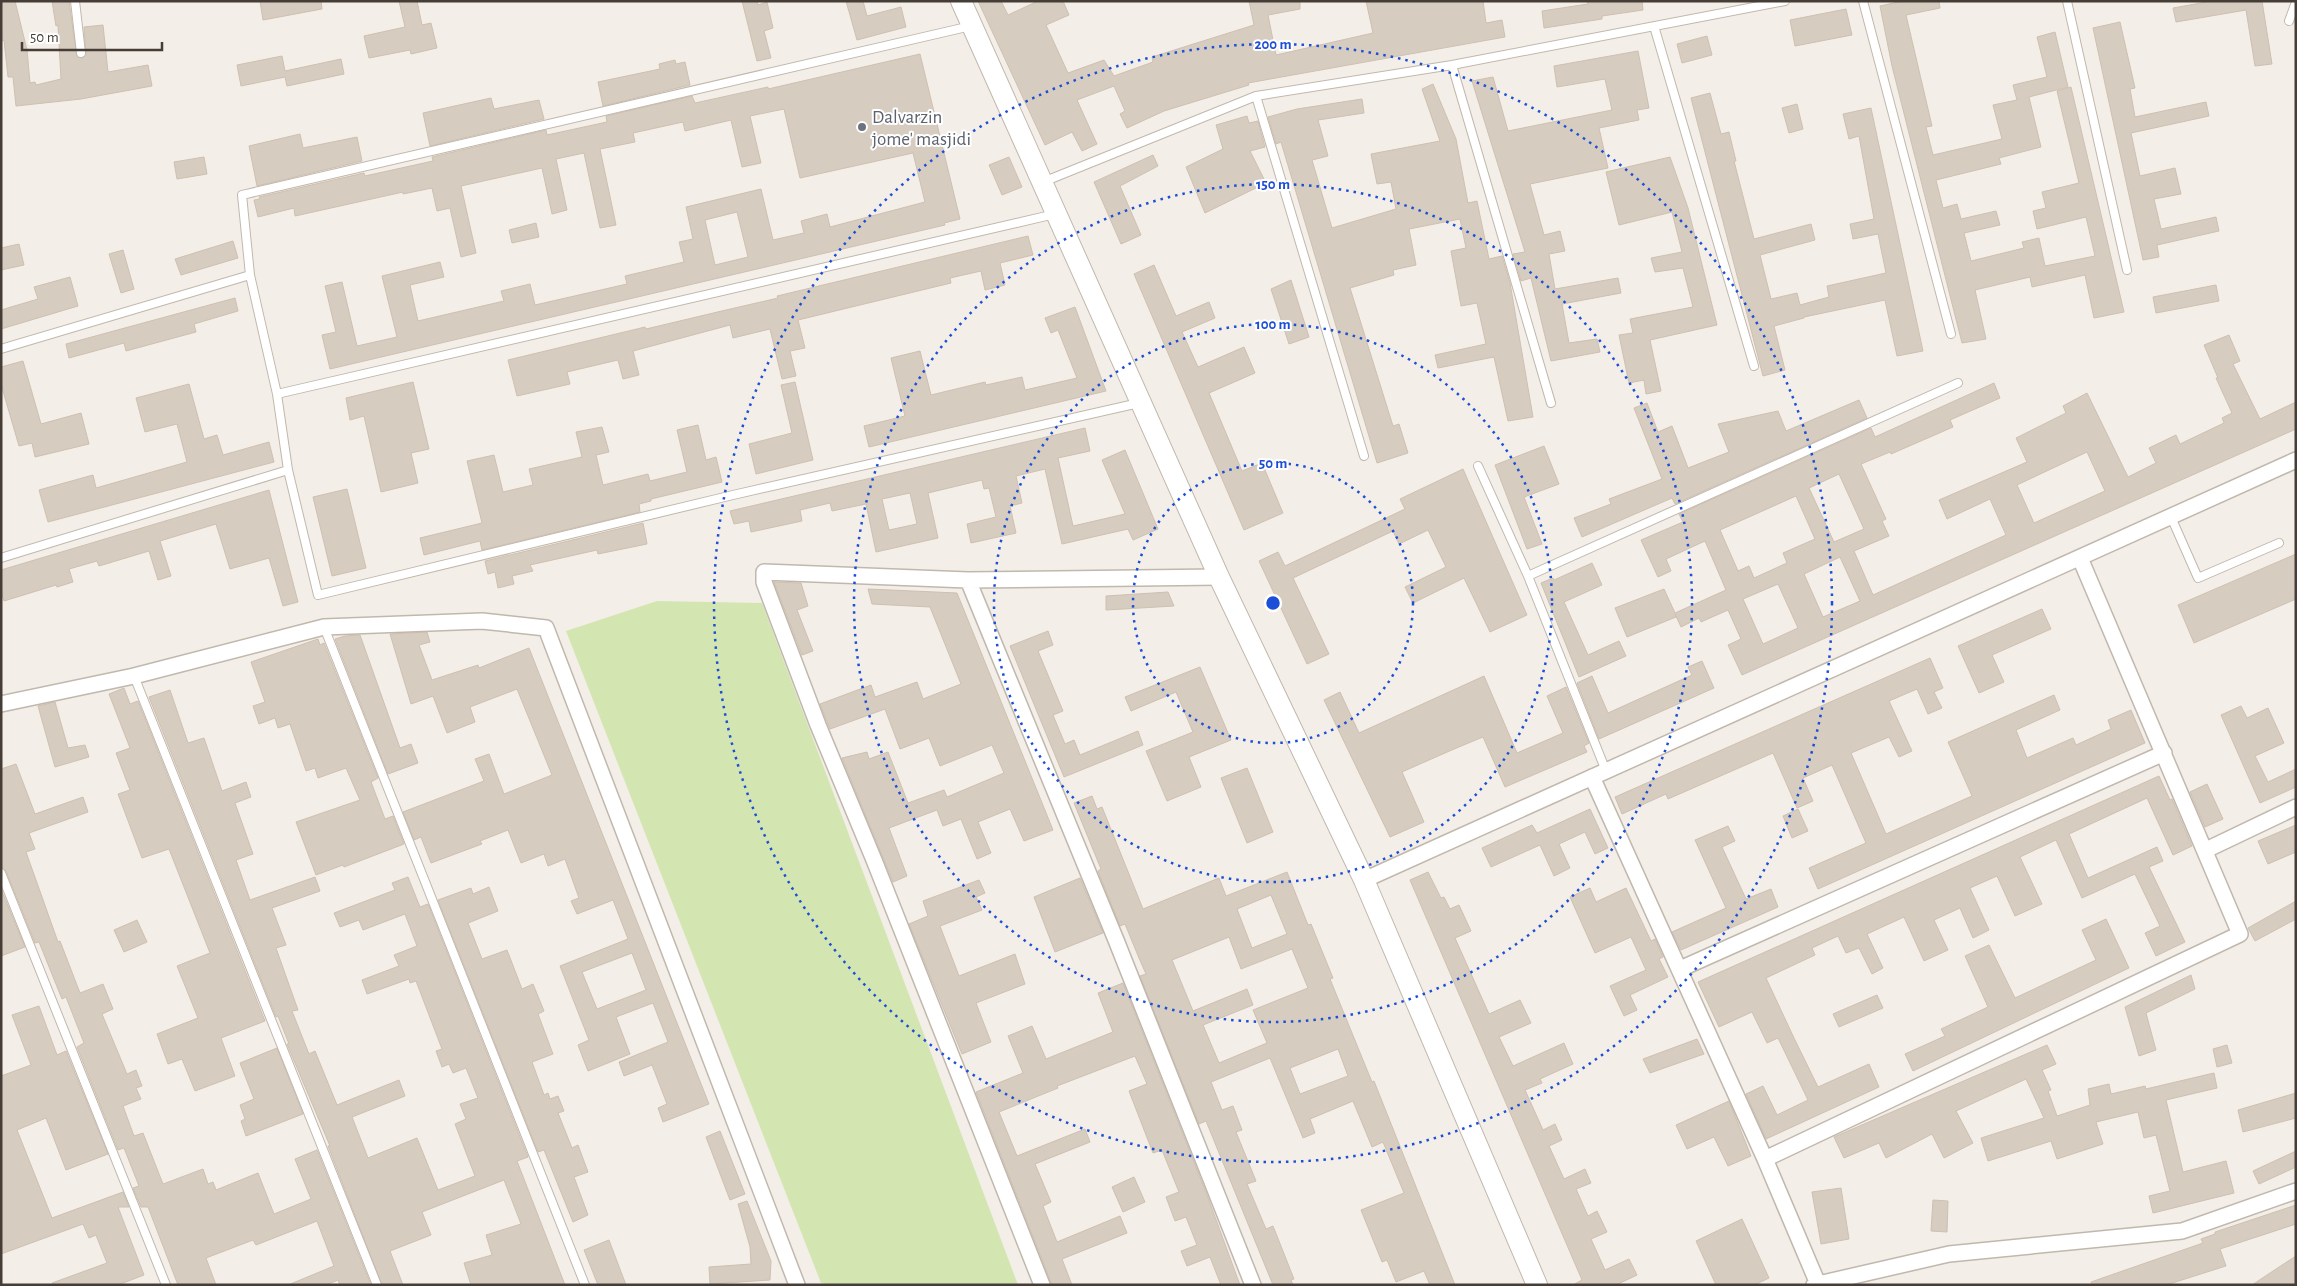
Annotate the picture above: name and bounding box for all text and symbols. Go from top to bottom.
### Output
scale bar [22,20,162,52]
text: 50 m [30,30,59,45]
text: 200 m [1254,37,1292,52]
place label: Dalvarzin jome' masjidi [872,108,971,149]
marker: Dalvarzin jome' masjidi [856,121,868,133]
text: 150 m [1256,177,1290,192]
text: 100 m [1255,317,1291,332]
text: 50 m [1259,456,1287,471]
centre of rings [1264,594,1282,612]

